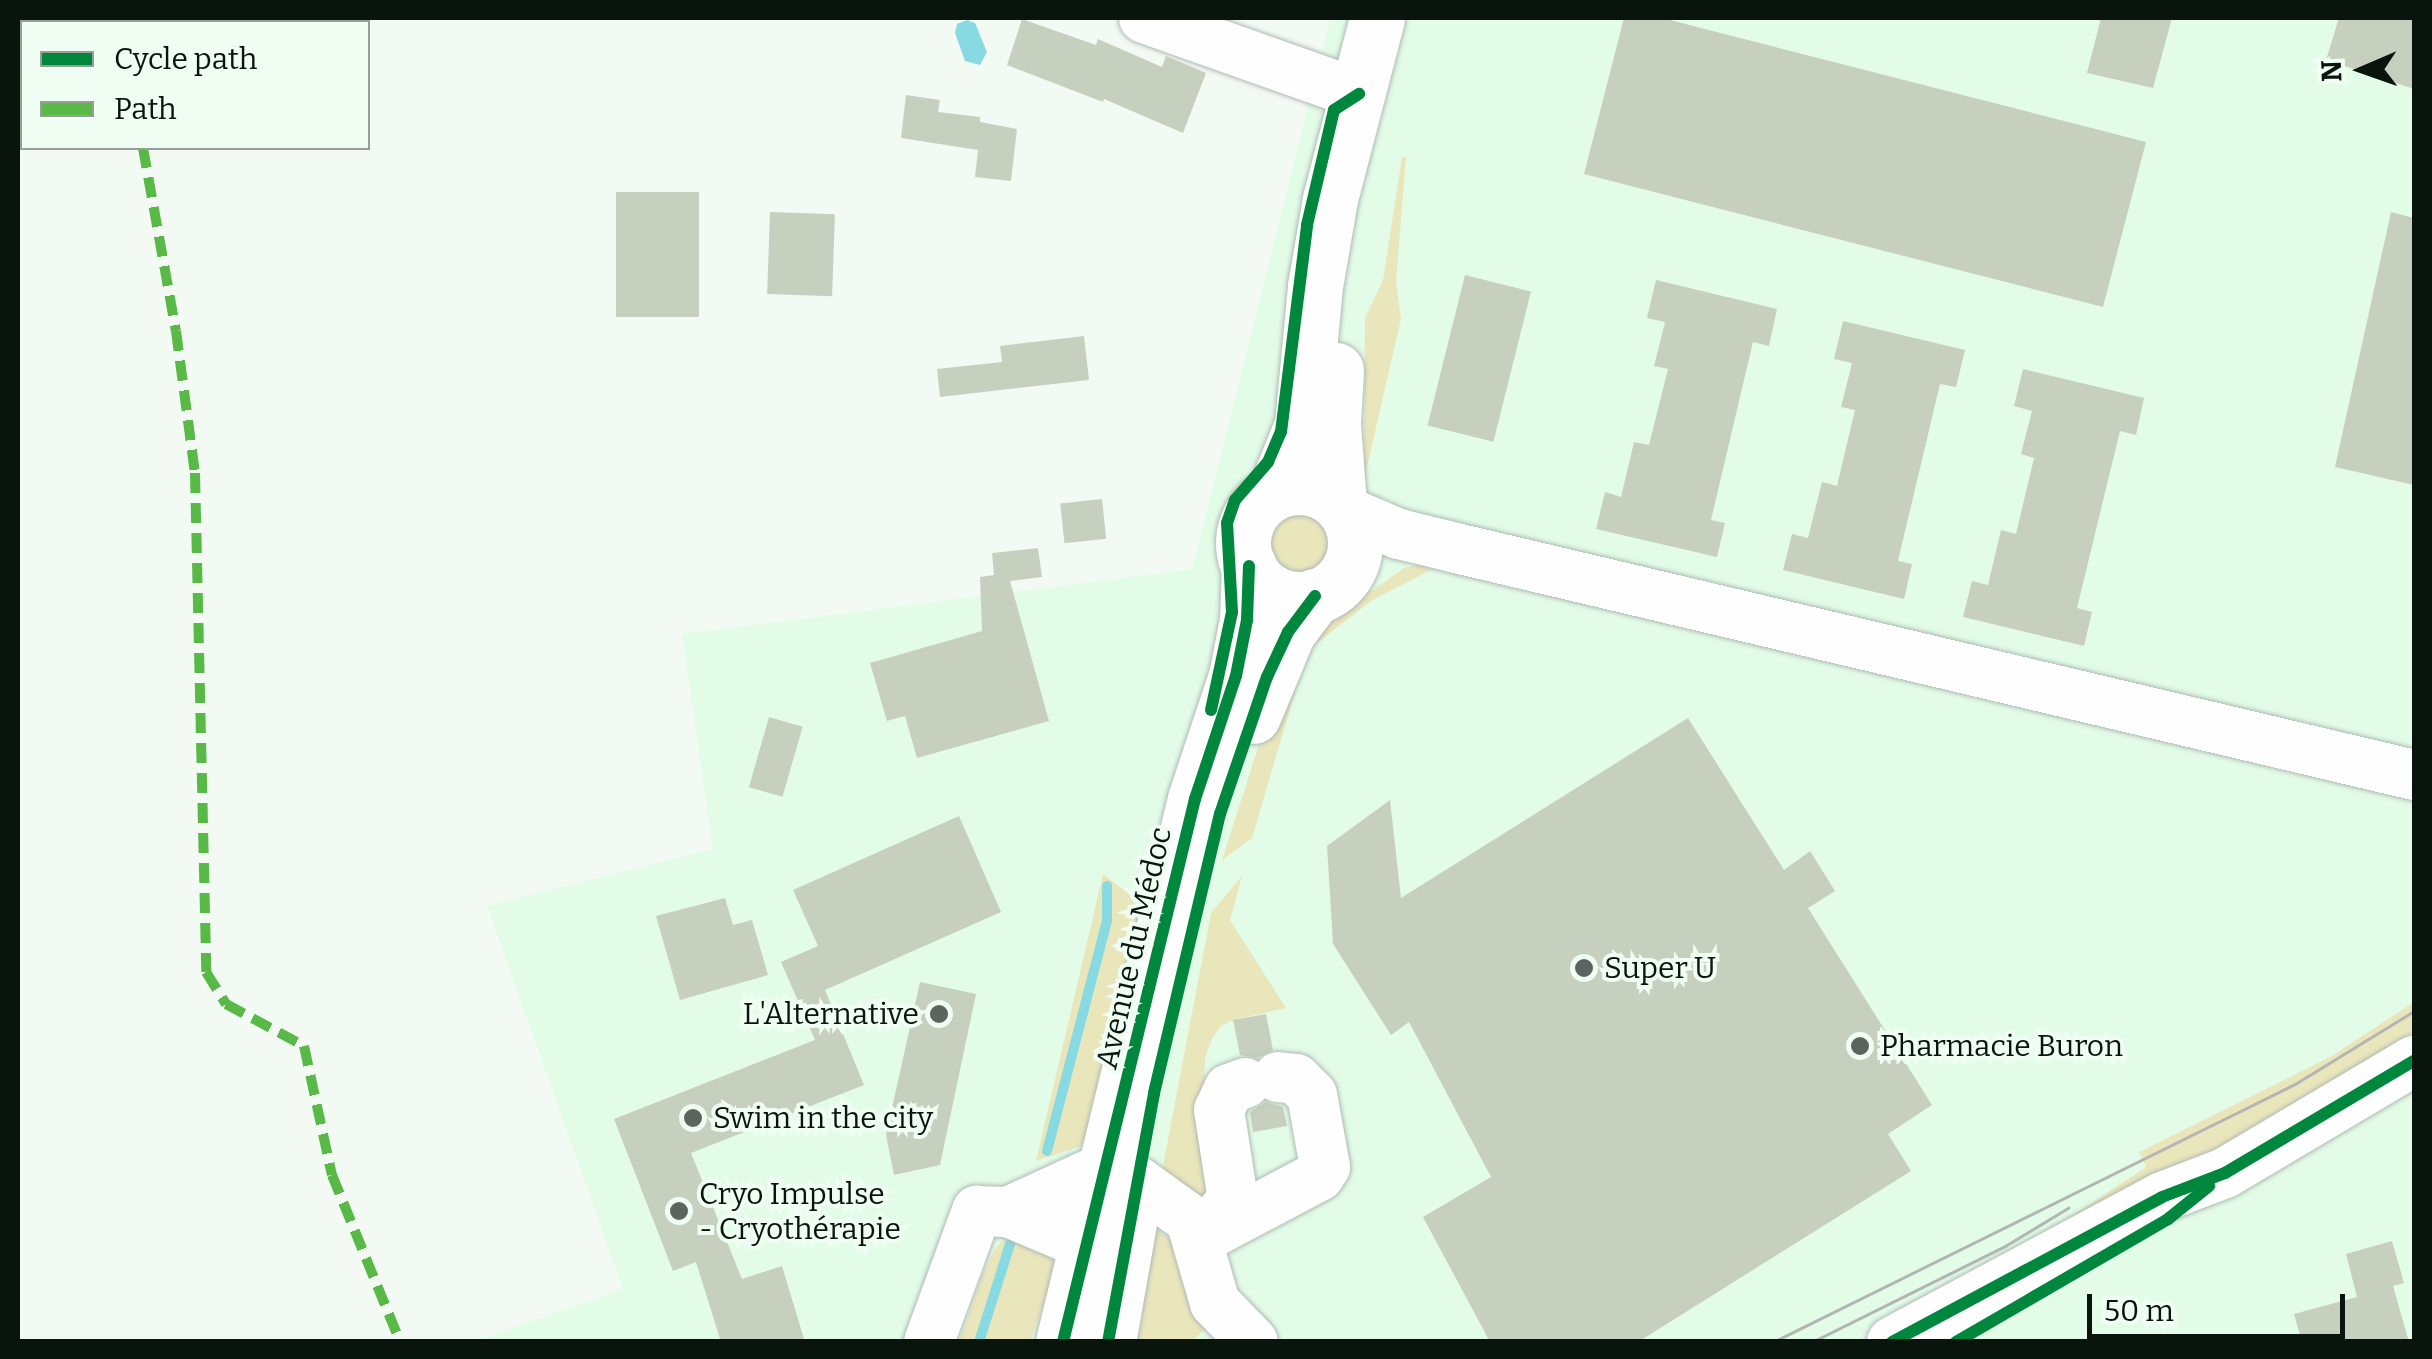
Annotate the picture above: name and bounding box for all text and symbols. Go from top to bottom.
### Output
legend [20,20,370,150]
north arrow [2312,20,2412,120]
text: Cycle path [114,41,257,77]
text: N [2315,60,2348,82]
text: Path [114,91,177,127]
street label: Avenue du Médoc [1089,824,1179,1072]
place label: Super U [1604,950,1716,986]
marker: Super U [1573,957,1595,979]
place label: L'Alternative [743,996,919,1032]
marker: L'Alternative [928,1003,950,1025]
place label: Pharmacie Buron [1880,1028,2123,1064]
marker: Pharmacie Buron [1849,1035,1871,1057]
place label: Swim in the city [713,1100,933,1136]
marker: Swim in the city [682,1107,704,1129]
place label: Cryo Impulse - Cryothérapie [699,1176,901,1246]
marker: Cryo Impulse - Cryothérapie [668,1200,690,1222]
scale bar [2092,1274,2350,1336]
text: 50 m [2104,1293,2174,1329]

